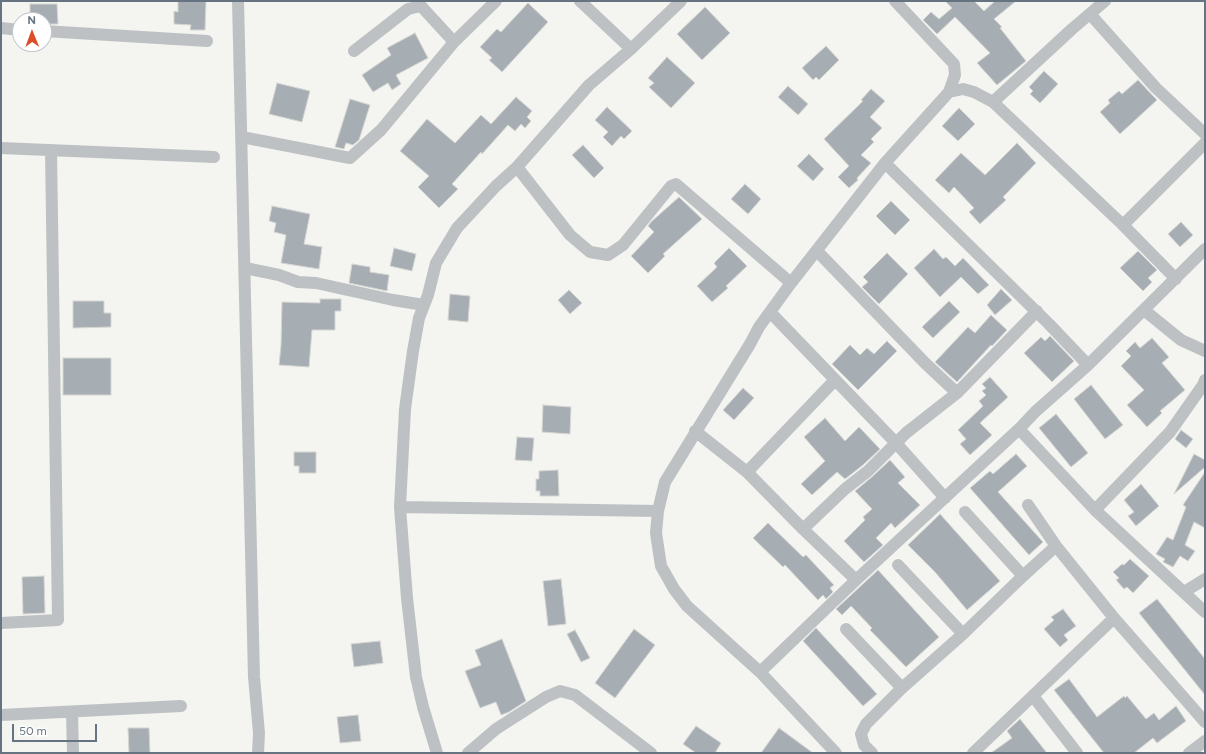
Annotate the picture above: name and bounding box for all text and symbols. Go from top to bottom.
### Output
north arrow [12,12,52,52]
text: N [27,14,36,27]
scale bar [14,716,99,742]
text: 50 m [19,724,47,738]

